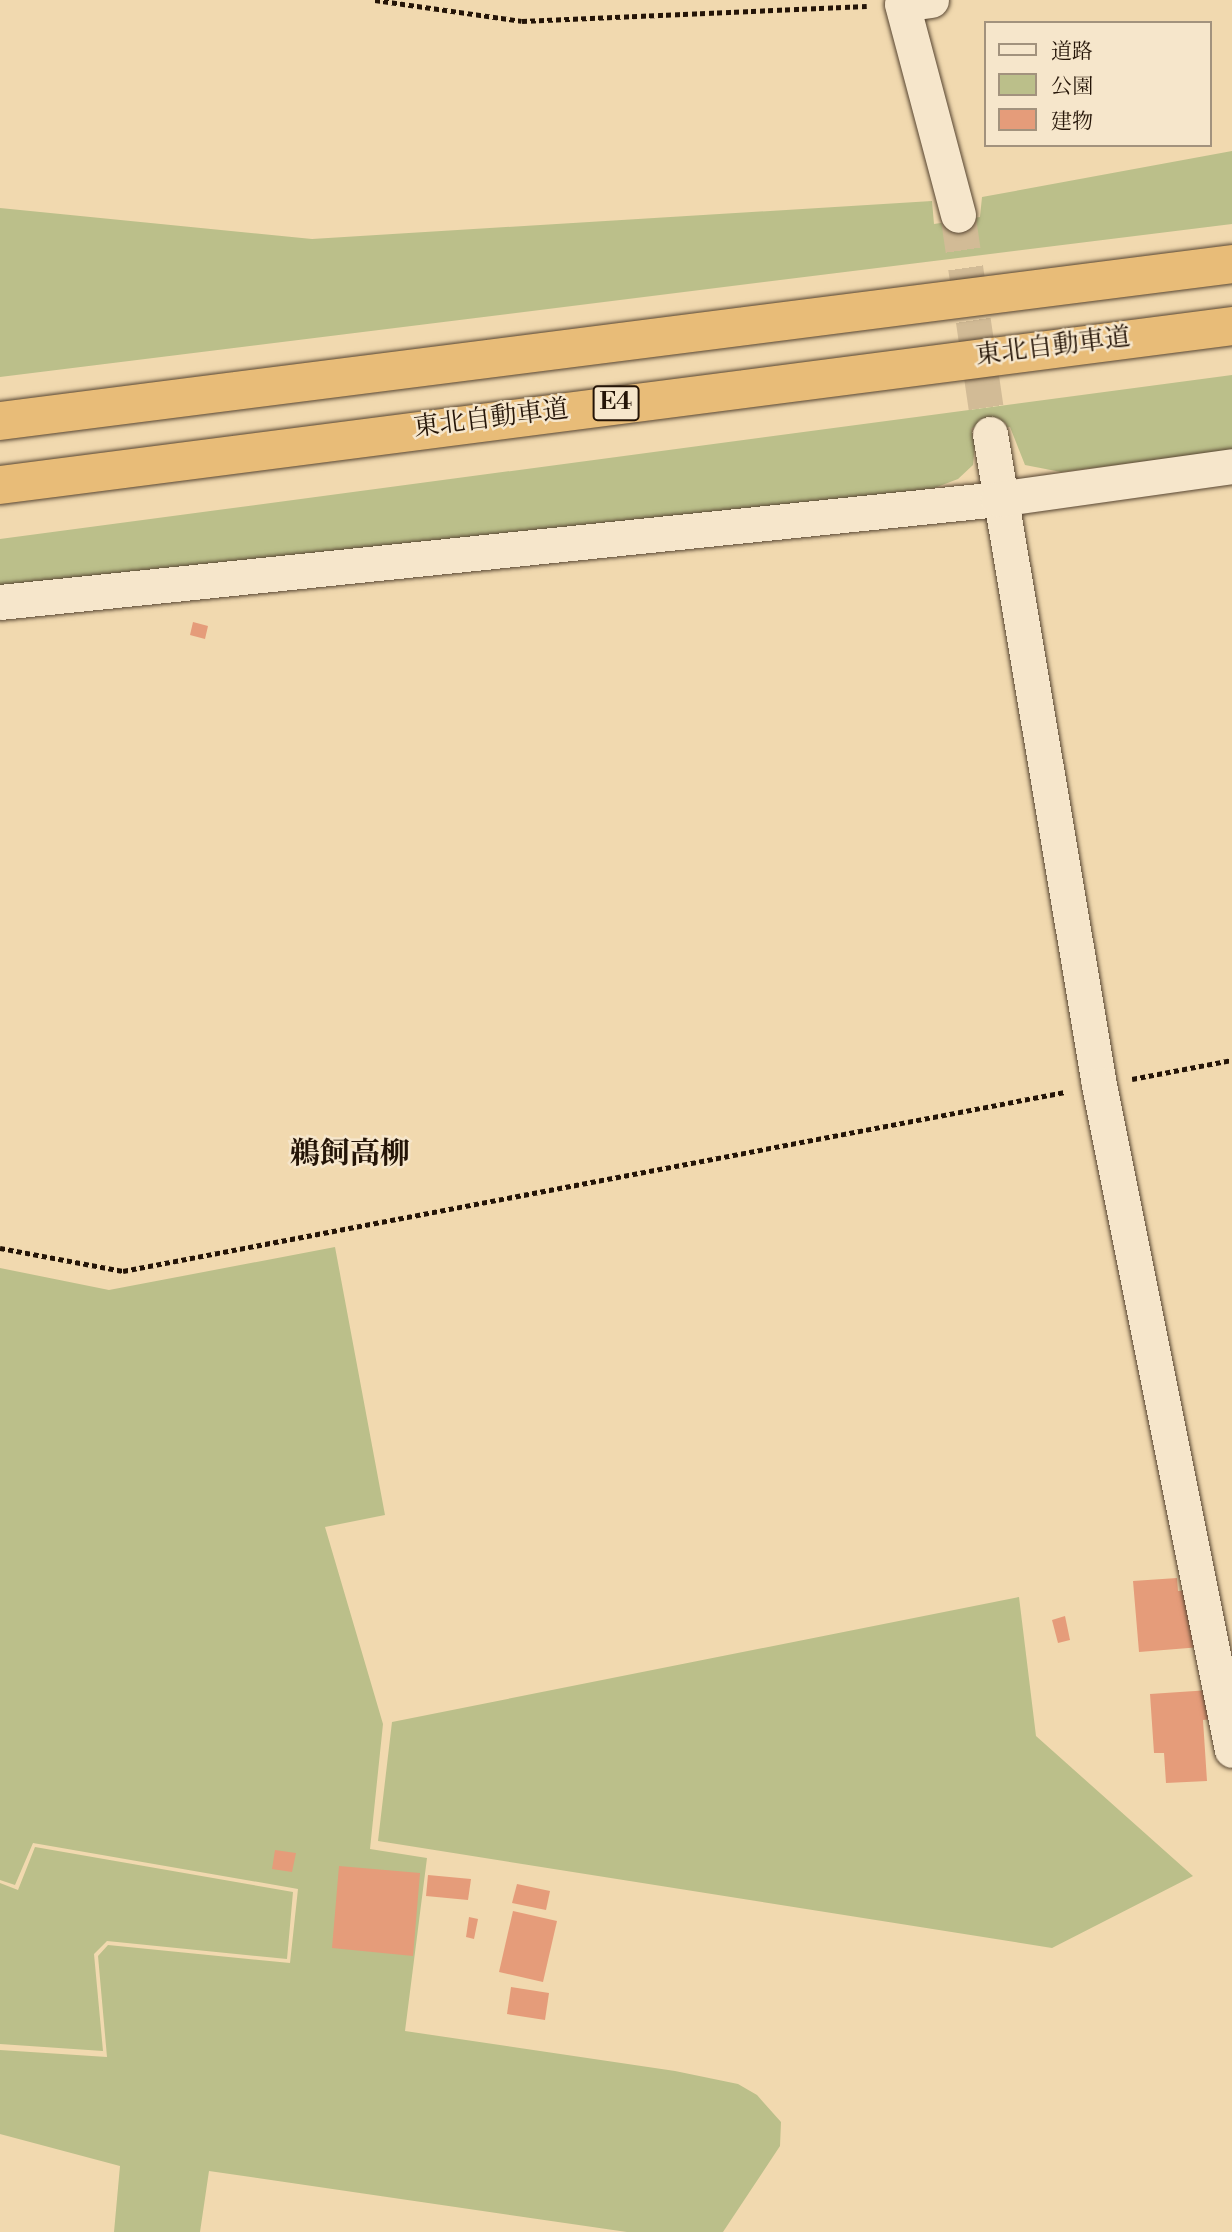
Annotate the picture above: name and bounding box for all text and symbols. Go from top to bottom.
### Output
legend [984,21,1211,147]
text: 道路 [1051,39,1093,65]
text: 公園 [1051,74,1093,100]
text: 建物 [1051,109,1093,135]
street label: 東北自動車道 [974,322,1132,372]
road number: E4 [592,382,640,424]
street label: 東北自動車道 [412,394,570,444]
district label: 鵜飼高柳 [290,1136,410,1172]

